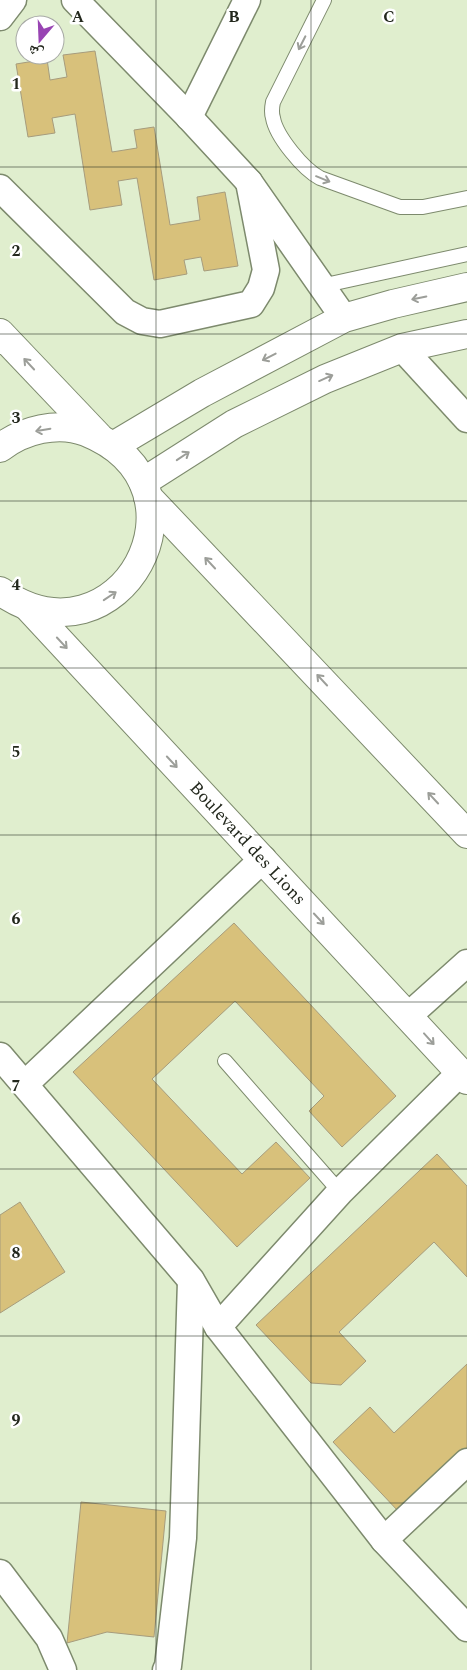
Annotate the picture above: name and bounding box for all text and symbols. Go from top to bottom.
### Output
text: A [72,5,85,29]
text: B [228,5,240,29]
text: C [383,5,395,29]
north arrow [15,15,65,65]
one-way arrow [297,36,307,51]
text: ش [25,39,46,64]
text: 1 [12,72,20,96]
one-way arrow [315,174,330,184]
text: 2 [12,239,21,263]
one-way arrow [412,294,428,303]
one-way arrow [262,353,277,363]
one-way arrow [23,358,35,370]
one-way arrow [318,373,333,383]
text: 3 [12,406,21,430]
one-way arrow [35,425,51,435]
one-way arrow [176,450,190,460]
one-way arrow [204,556,216,569]
text: 4 [12,573,21,597]
one-way arrow [103,590,117,600]
one-way arrow [56,637,68,649]
one-way arrow [316,674,328,687]
text: 5 [12,740,20,764]
one-way arrow [166,755,178,768]
street label: Boulevard des Lions [183,775,312,911]
one-way arrow [427,792,439,805]
text: 6 [12,907,21,931]
one-way arrow [313,913,325,926]
one-way arrow [423,1032,435,1045]
text: 7 [12,1074,21,1098]
text: 8 [12,1241,21,1265]
text: 9 [12,1408,21,1432]

